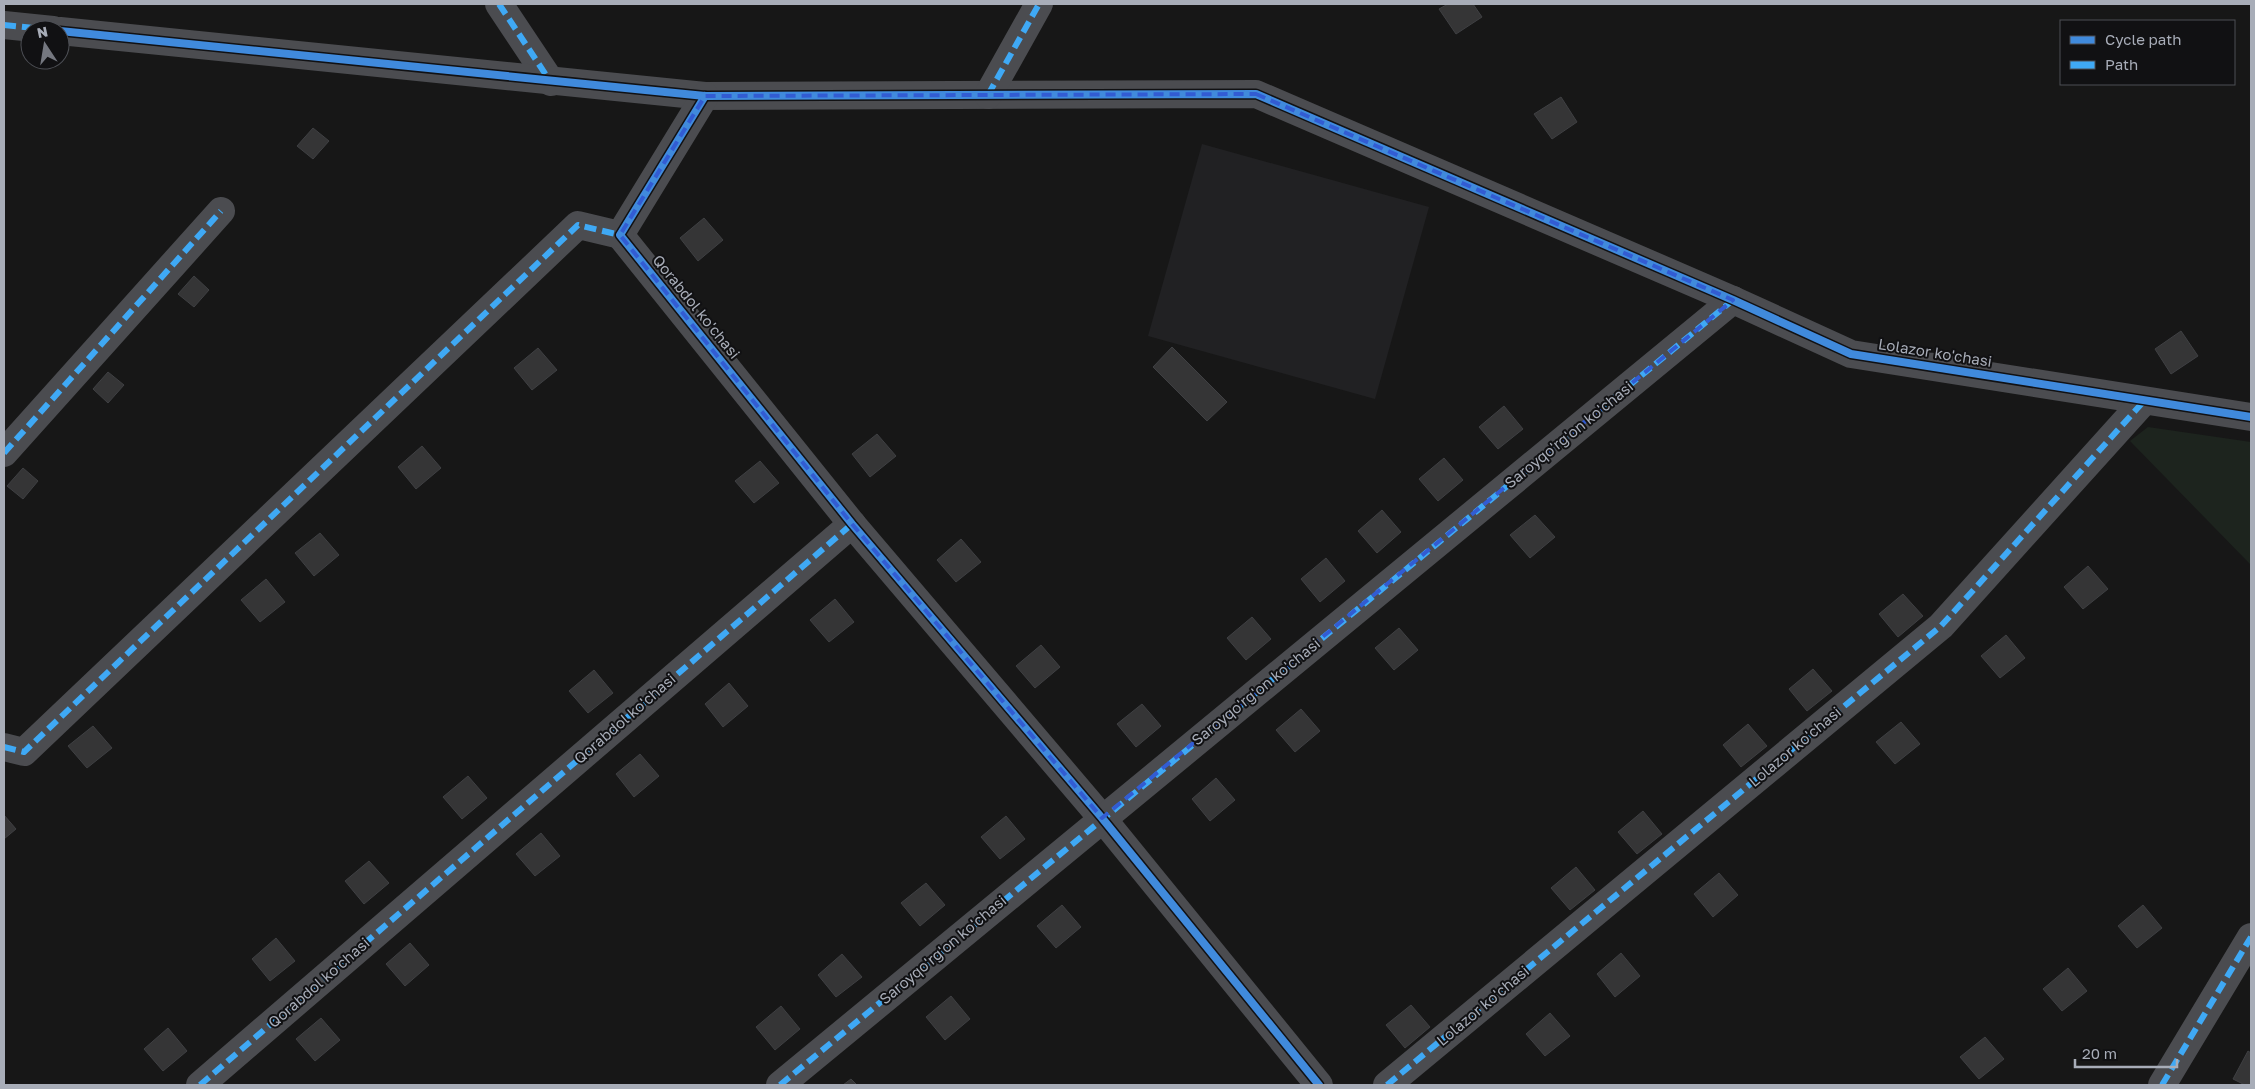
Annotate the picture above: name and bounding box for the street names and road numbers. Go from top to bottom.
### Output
street label: Qorabdol ko'chasi [649,251,744,362]
street label: Lolazor ko'chasi [1877,334,1993,370]
street label: Saroyqo'rg'on ko'chasi [1501,377,1636,492]
street label: Saroyqo'rg'on ko'chasi [1188,634,1323,749]
street label: Qorabdol ko'chasi [570,669,679,767]
street label: Lolazor ko'chasi [1745,702,1844,790]
street label: Saroyqo'rg'on ko'chasi [875,891,1009,1008]
street label: Qorabdol ko'chasi [264,933,373,1031]
street label: Lolazor ko'chasi [1433,961,1532,1049]

